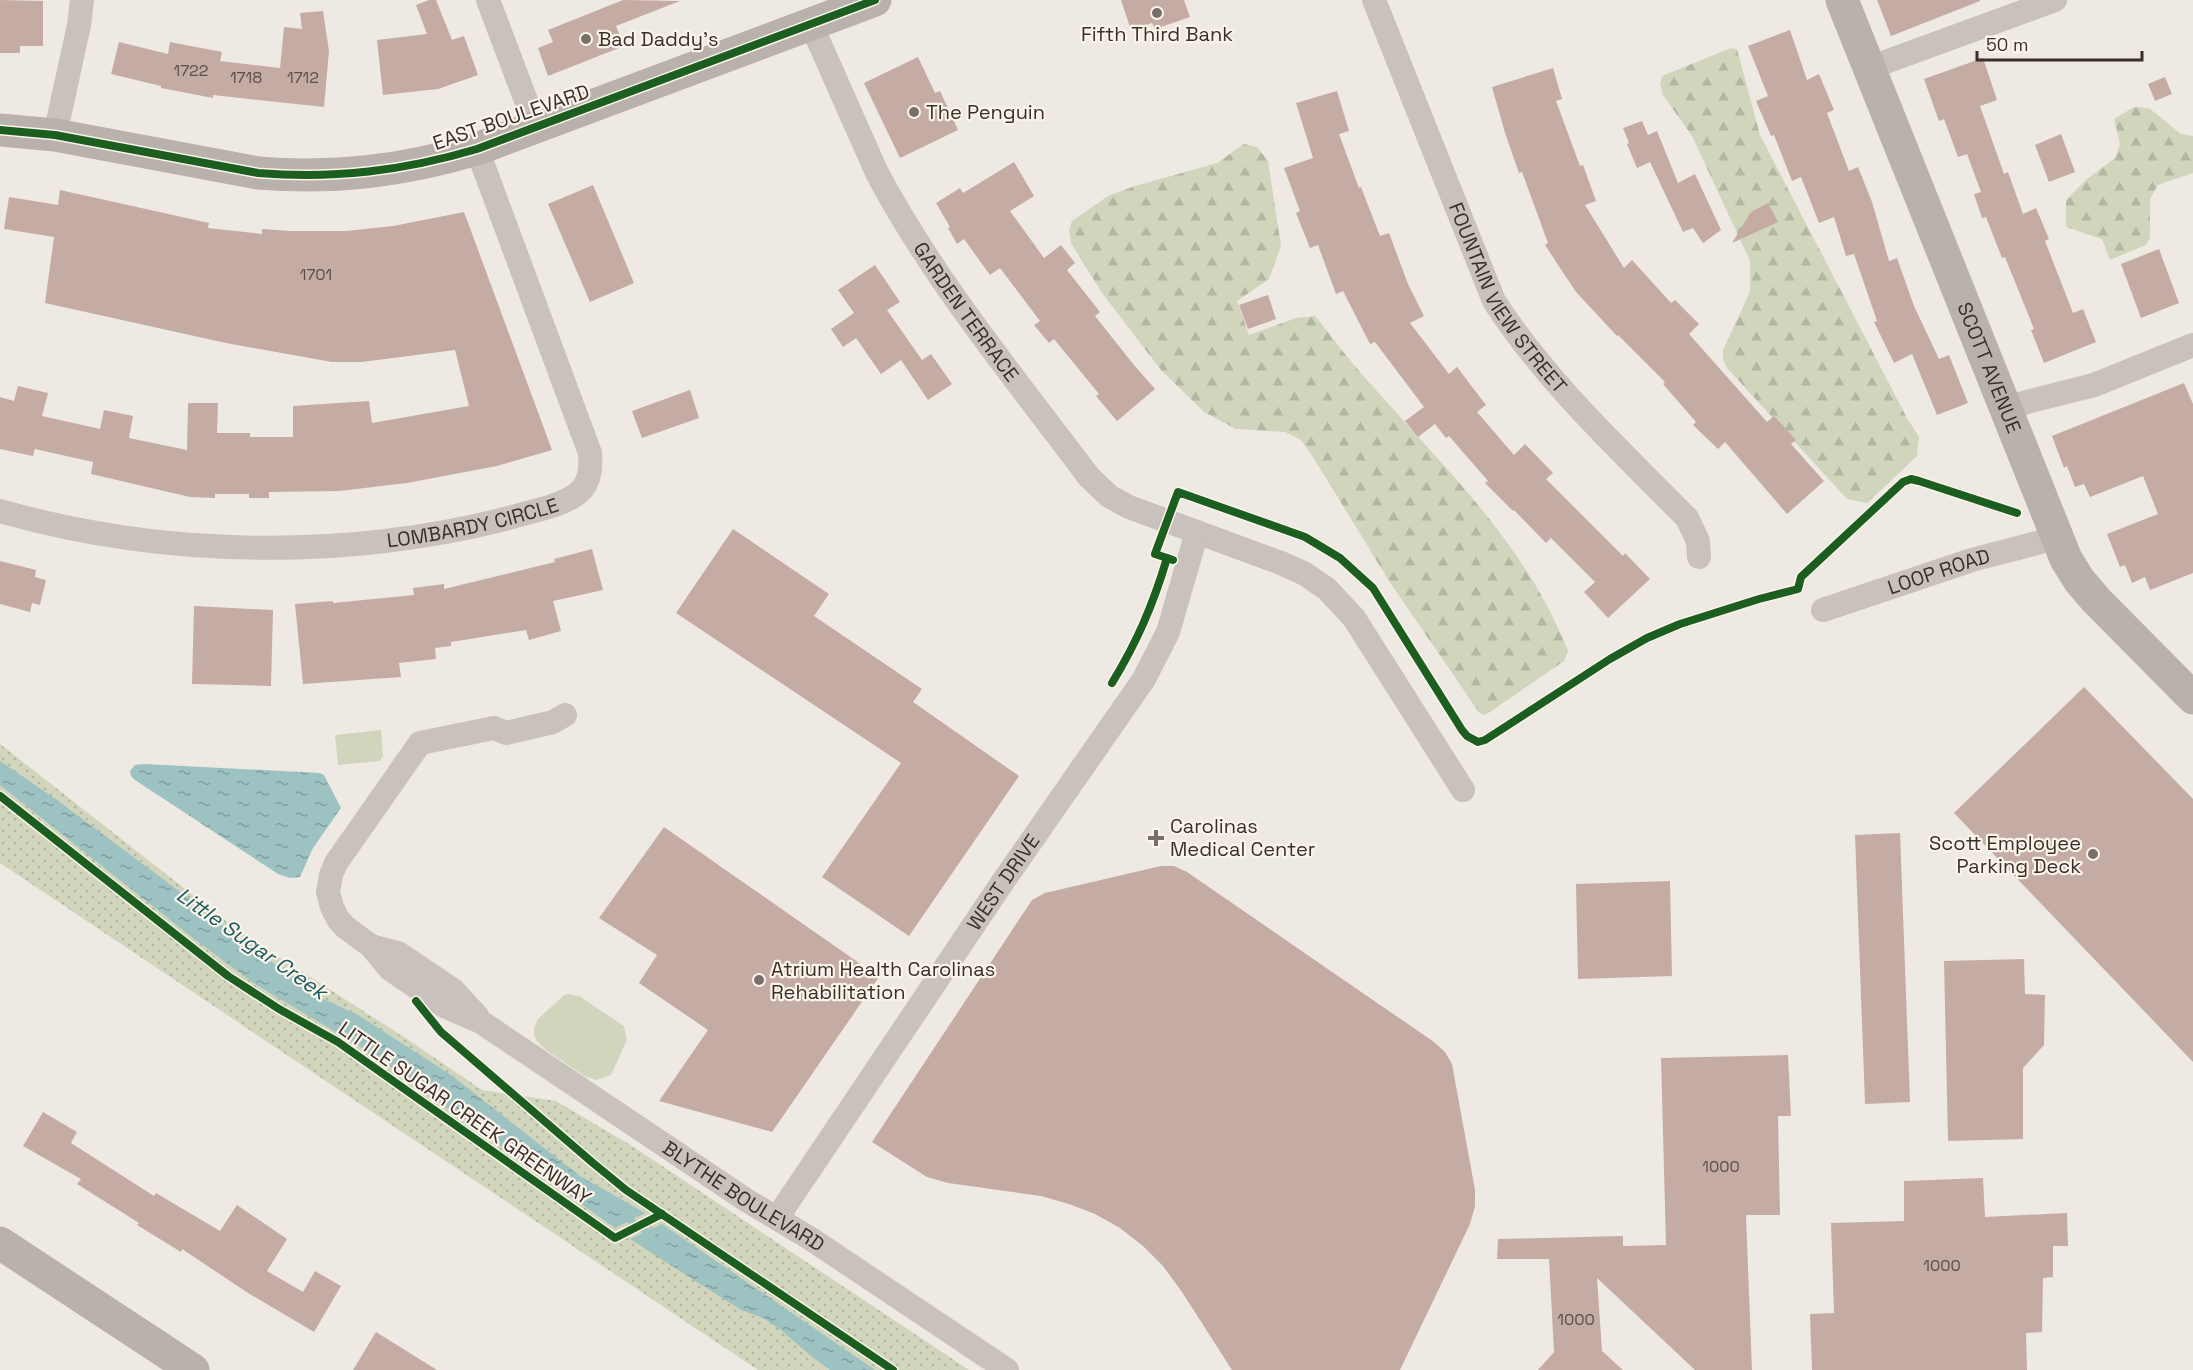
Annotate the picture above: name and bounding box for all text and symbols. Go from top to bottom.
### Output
marker: Fifth Third Bank [1150,6,1164,20]
place label: Fifth Third Bank [1081,21,1233,47]
scale bar [1977,24,2142,62]
place label: Bad Daddy's [598,26,718,52]
marker: Bad Daddy's [579,32,593,46]
text: 50 m [1986,33,2028,56]
house number: 1722 [174,60,208,81]
house number: 1718 [230,67,262,88]
house number: 1712 [287,67,319,88]
street label: EAST BOULEVARD [429,78,593,156]
place label: The Penguin [926,99,1045,125]
marker: The Penguin [907,105,921,119]
street label: FOUNTAIN VIEW STREET [1443,199,1573,399]
street label: GARDEN TERRACE [908,237,1025,387]
house number: 1701 [300,264,332,285]
street label: SCOTT AVENUE [1951,298,2027,437]
street label: LOMBARDY CIRCLE [385,492,562,554]
street label: LOOP ROAD [1884,543,1993,600]
place label: Carolinas Medical Center [1170,813,1315,862]
street label: WEST DRIVE [961,829,1045,935]
marker: Carolinas Medical Center [1147,829,1165,847]
place label: Scott Employee Parking Deck [1929,830,2081,879]
marker: Scott Employee Parking Deck [2086,847,2100,861]
water label: Little Sugar Creek [171,881,335,1007]
place label: Atrium Health Carolinas Rehabilitation [771,956,995,1005]
marker: Atrium Health Carolinas Rehabilitation [752,973,766,987]
street label: LITTLE SUGAR CREEK GREENWAY [333,1015,597,1211]
street label: BLYTHE BOULEVARD [658,1135,830,1257]
house number: 1000 [1702,1156,1740,1177]
house number: 1000 [1923,1255,1961,1276]
house number: 1000 [1557,1309,1595,1330]

